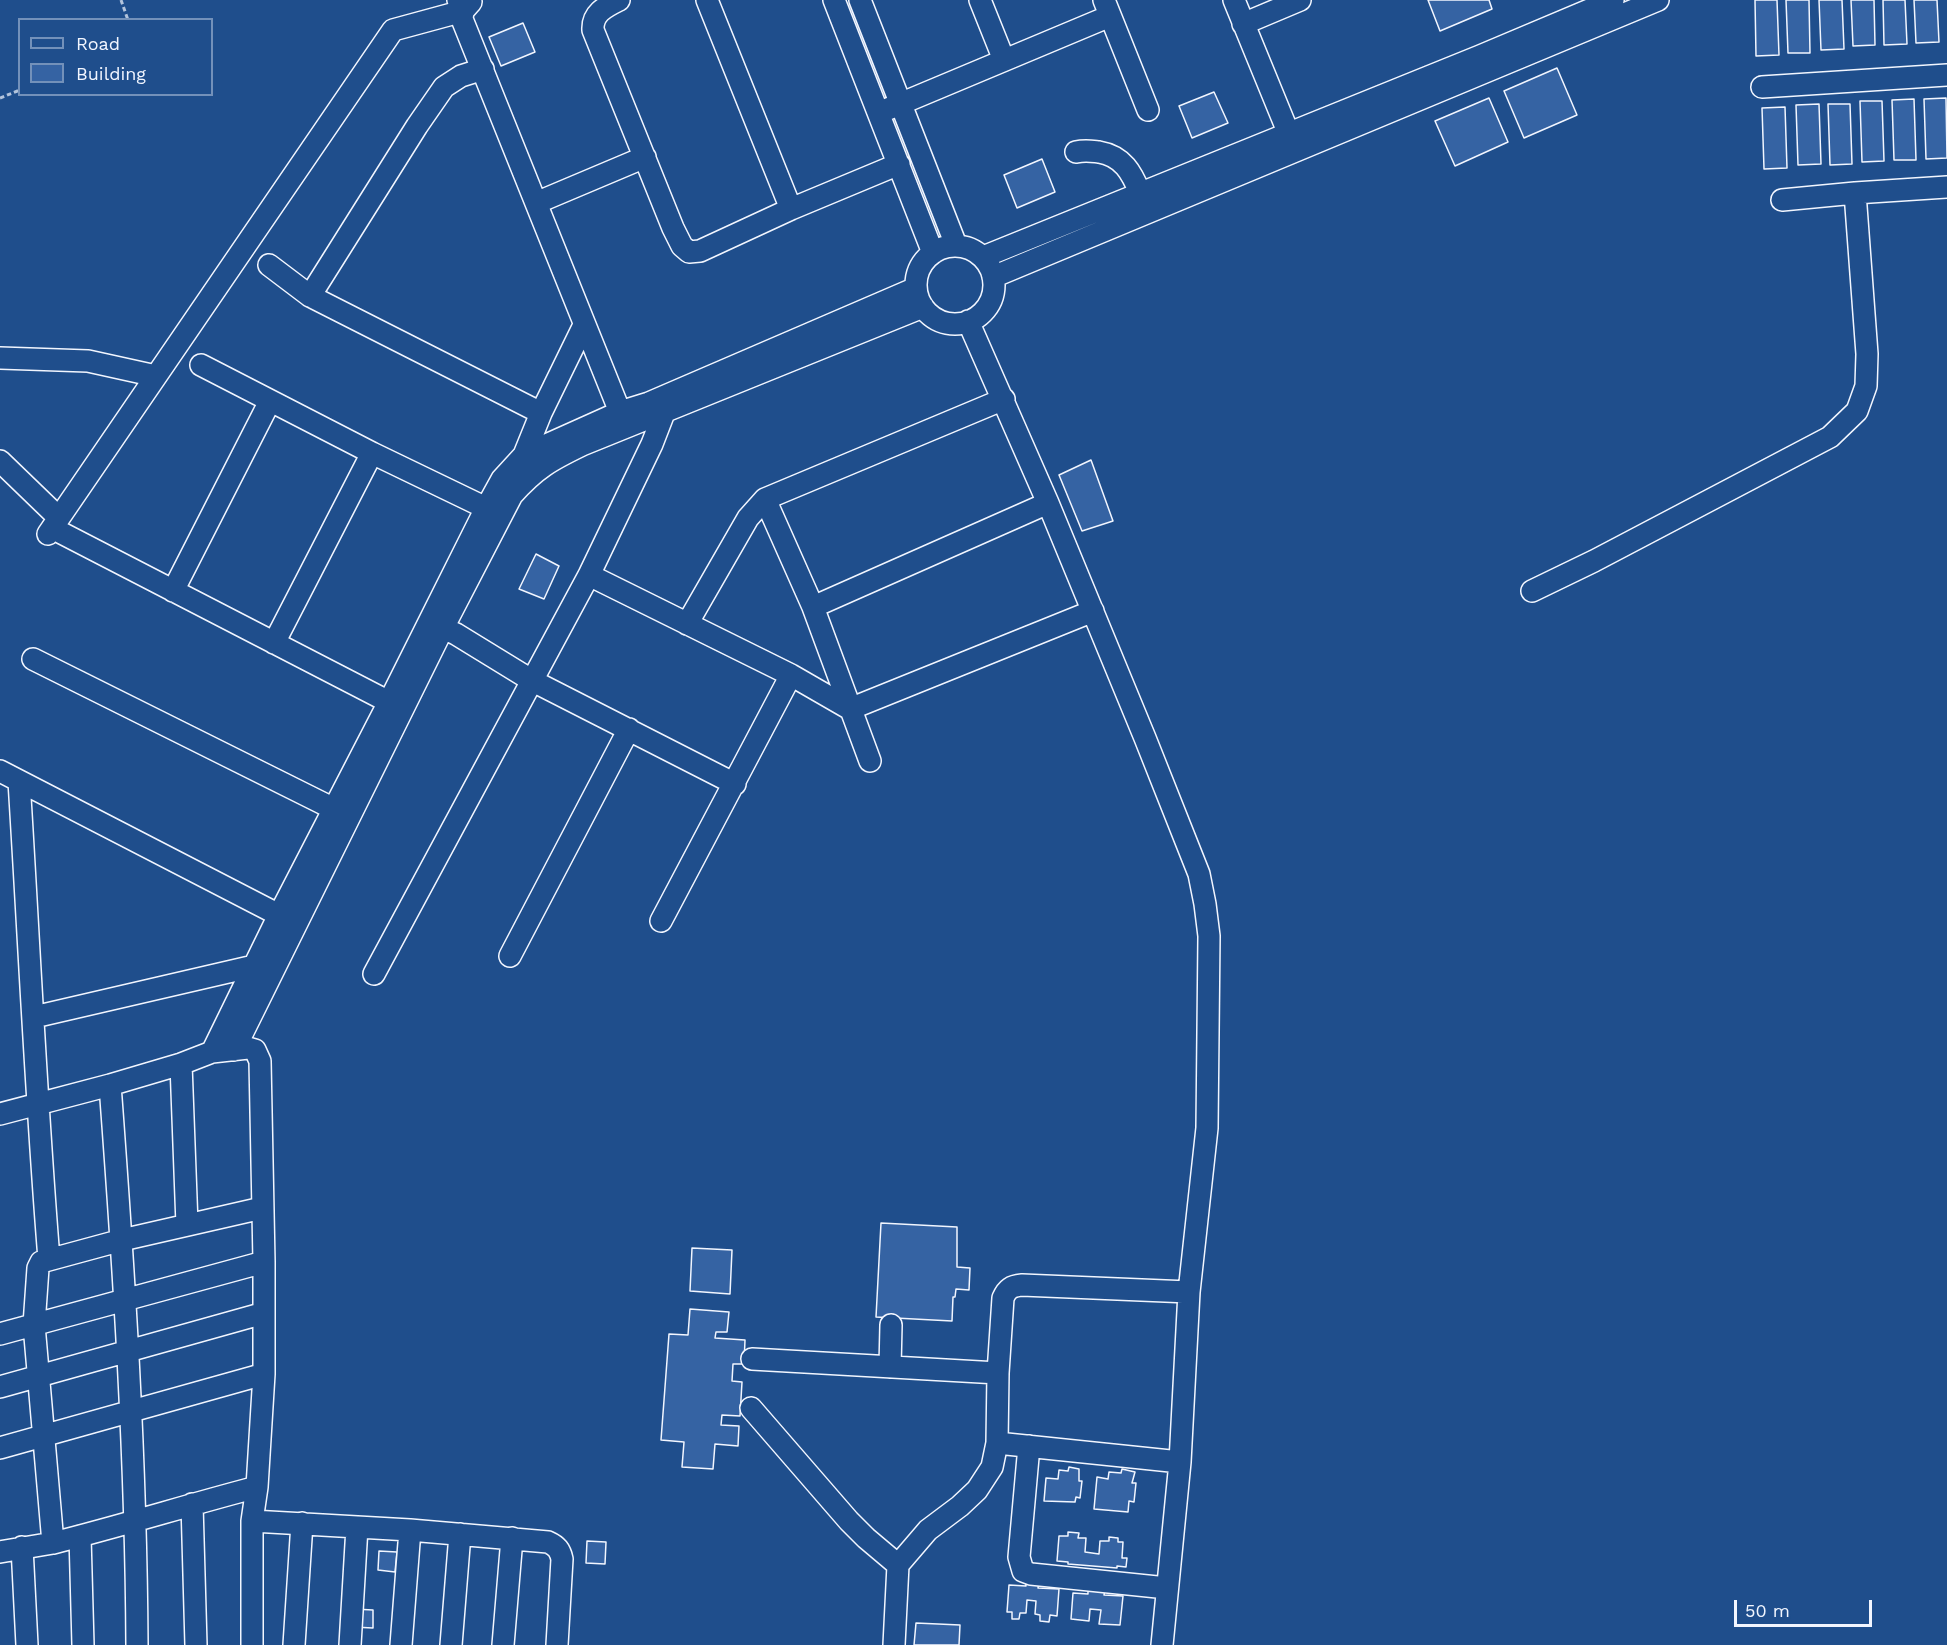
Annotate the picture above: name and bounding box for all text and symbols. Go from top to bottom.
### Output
legend [18,18,213,96]
text: Road [76,33,120,54]
text: Building [76,63,146,84]
scale bar [1737,1588,1875,1626]
text: 50 m [1745,1600,1790,1621]

